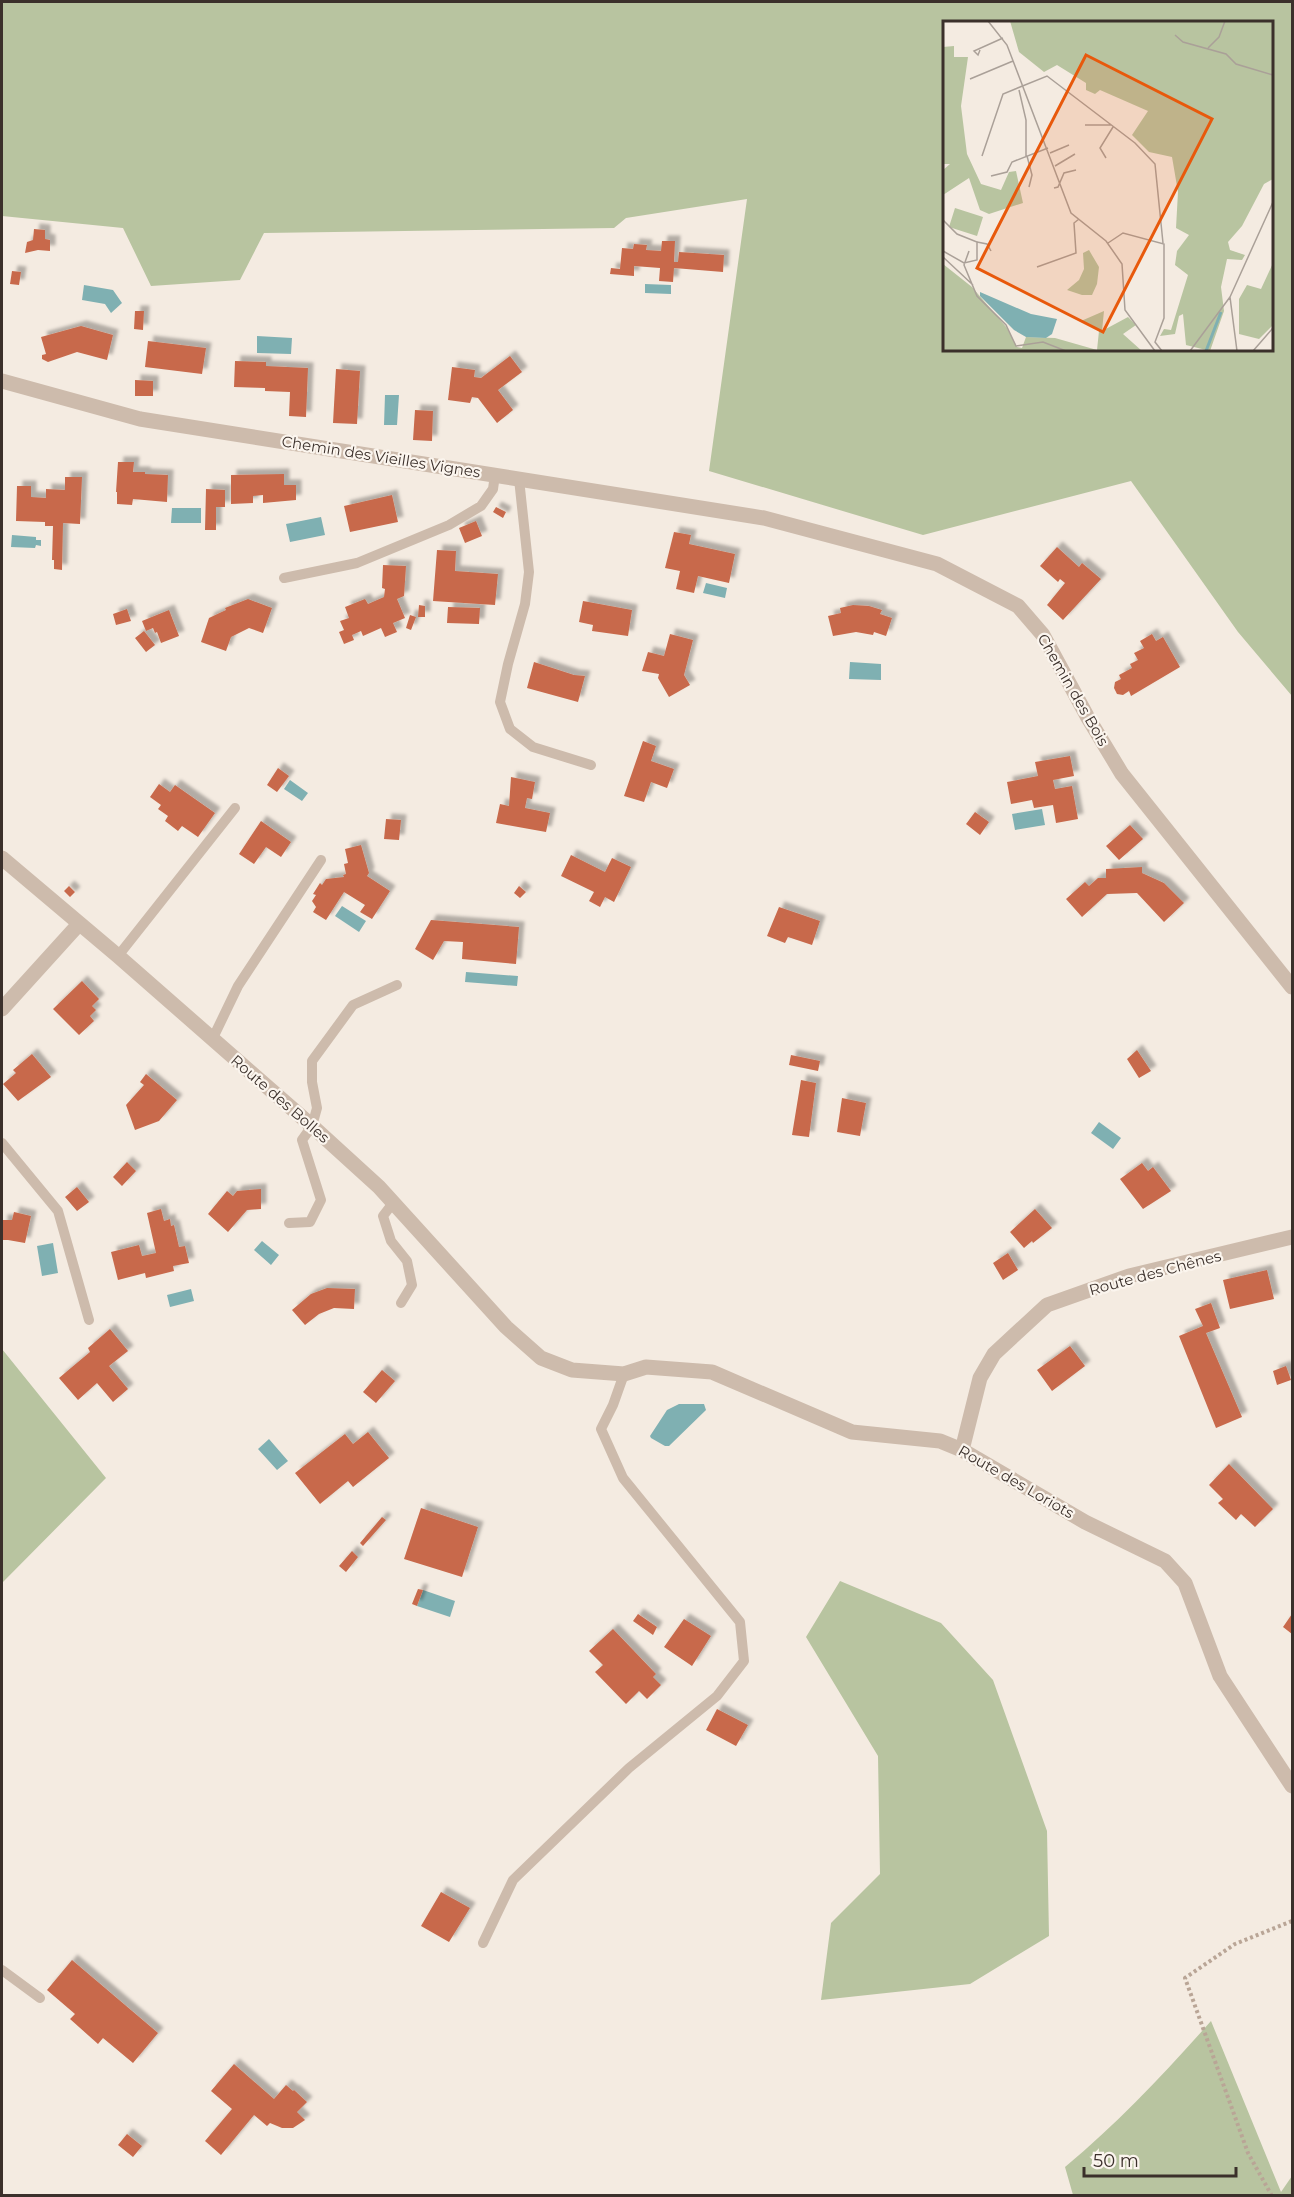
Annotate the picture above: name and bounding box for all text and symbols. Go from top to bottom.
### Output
inset map [943,21,1273,351]
street label: Chemin des Vieilles Vignes [280,431,482,482]
street label: Chemin des Bois [1034,630,1113,749]
street label: Route des Bolles [227,1051,334,1147]
street label: Route des Chênes [1087,1246,1223,1299]
street label: Route des Loriots [955,1441,1078,1522]
scale bar [1084,2140,1236,2178]
text: 50 m [1093,2150,1139,2172]

